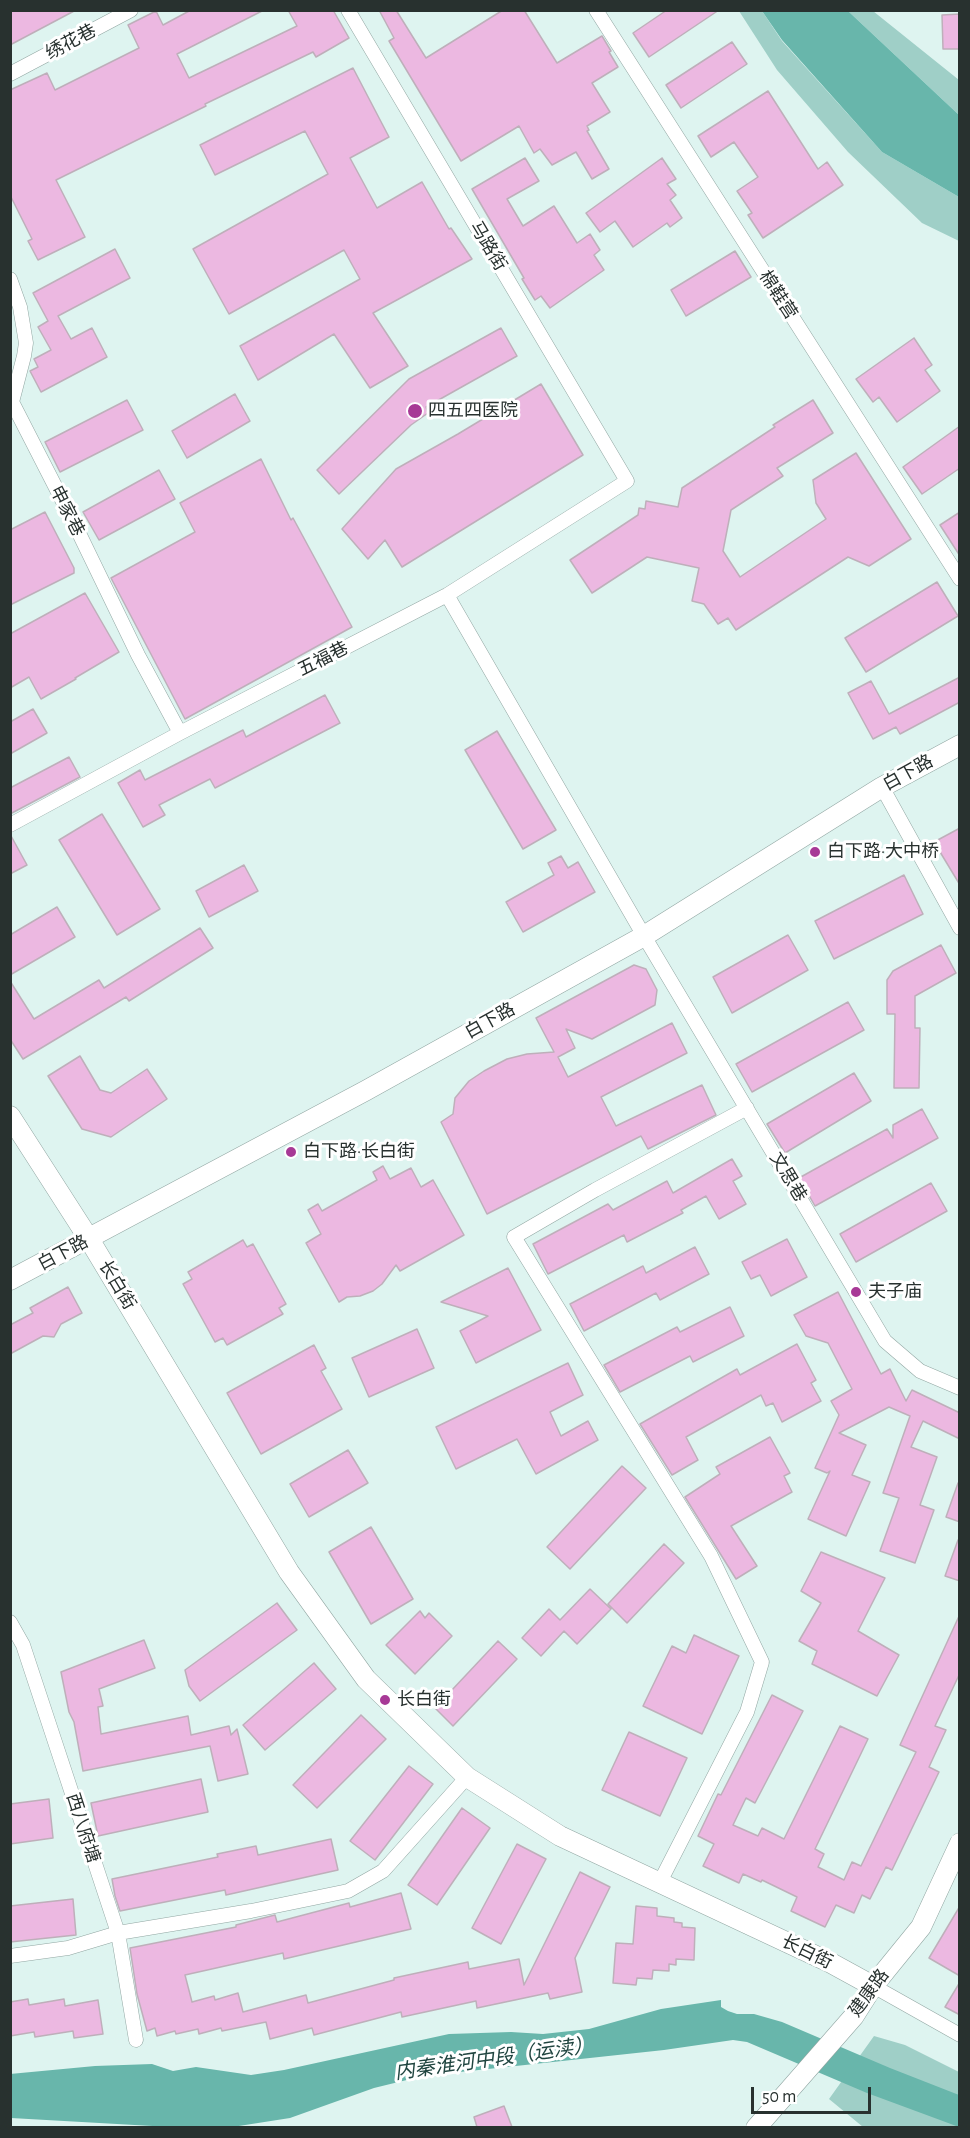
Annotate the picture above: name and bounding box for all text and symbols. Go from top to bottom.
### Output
street label: 绣花巷 [42,20,100,64]
street label: 马路街 [465,217,511,275]
street label: 棉鞋营 [754,266,802,324]
place label: 四五四医院 [428,400,518,422]
marker: 四五四医院 [406,402,424,420]
street label: 申家巷 [45,482,89,540]
street label: 五福巷 [294,637,352,681]
street label: 白下路 [879,750,937,796]
place label: 白下路·大中桥 [827,841,939,863]
marker: 白下路·大中桥 [808,845,822,859]
street label: 白下路 [461,998,519,1044]
place label: 白下路·长白街 [303,1141,415,1163]
marker: 白下路·长白街 [284,1145,298,1159]
street label: 文思巷 [765,1148,811,1206]
street label: 白下路 [34,1231,92,1275]
street label: 长白街 [94,1256,140,1314]
place label: 夫子庙 [868,1281,922,1303]
marker: 夫子庙 [849,1285,863,1299]
place label: 长白街 [397,1689,451,1711]
marker: 长白街 [378,1693,392,1707]
street label: 西八府塘 [62,1790,104,1866]
street label: 长白街 [778,1930,836,1974]
street label: 建康路 [844,1965,894,2021]
water label: 内秦淮河中段（运渎） [393,2033,595,2085]
scale bar [754,2075,874,2113]
text: 50 m [762,2088,796,2106]

